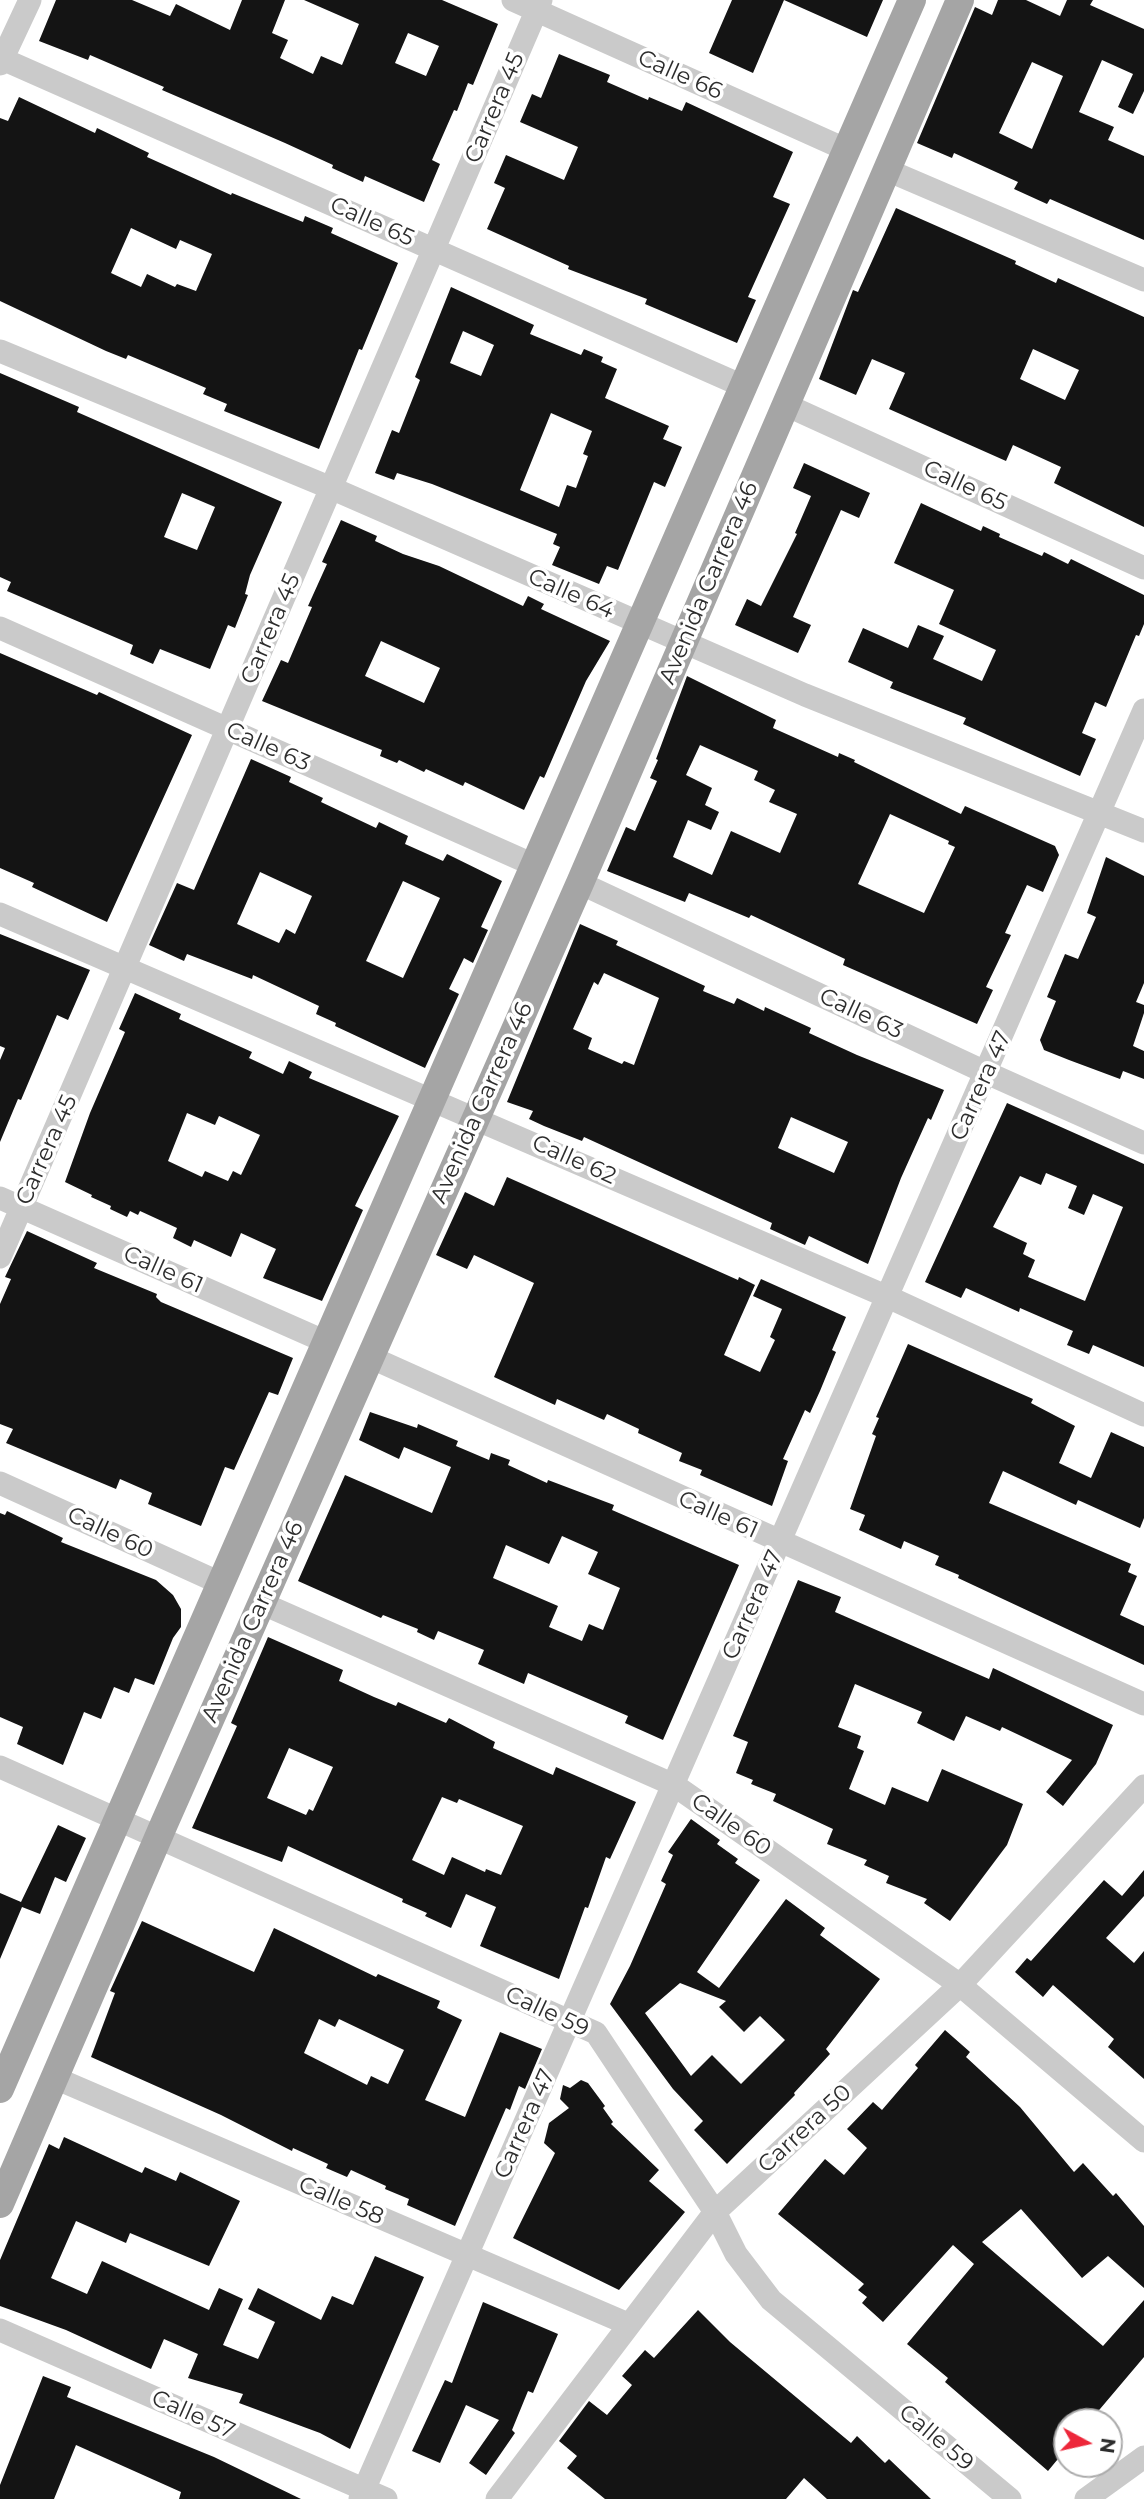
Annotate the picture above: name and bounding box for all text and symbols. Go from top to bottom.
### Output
street label: Calle 66 [633,44,727,106]
street label: Carrera 45 [459,48,531,168]
street label: Calle 65 [326,191,418,253]
street label: Calle 65 [919,455,1011,517]
street label: Avenida Carrera 46 [654,478,764,688]
street label: Calle 64 [524,563,618,625]
street label: Carrera 45 [235,569,307,689]
street label: Calle 63 [222,716,314,778]
street label: Calle 63 [815,983,907,1045]
street label: Avenida Carrera 46 [425,998,539,1208]
street label: Carrera 47 [945,1027,1017,1145]
street label: Carrera 45 [10,1091,84,1209]
street label: Calle 62 [528,1129,620,1191]
street label: Calle 61 [119,1240,207,1300]
street label: Calle 61 [674,1485,762,1545]
street label: Calle 60 [63,1501,157,1565]
street label: Avenida Carrera 46 [196,1517,310,1727]
street label: Carrera 47 [717,1546,789,1664]
street label: Calle 60 [686,1788,776,1862]
street label: Calle 59 [501,1981,593,2043]
street label: Carrera 47 [489,2065,561,2183]
street label: Carrera 50 [753,2079,857,2179]
street label: Calle 58 [294,2171,388,2231]
street label: Calle 57 [147,2384,239,2446]
street label: Calle 59 [893,2399,979,2477]
north arrow [1053,2408,1123,2478]
text: N [1095,2437,1120,2455]

